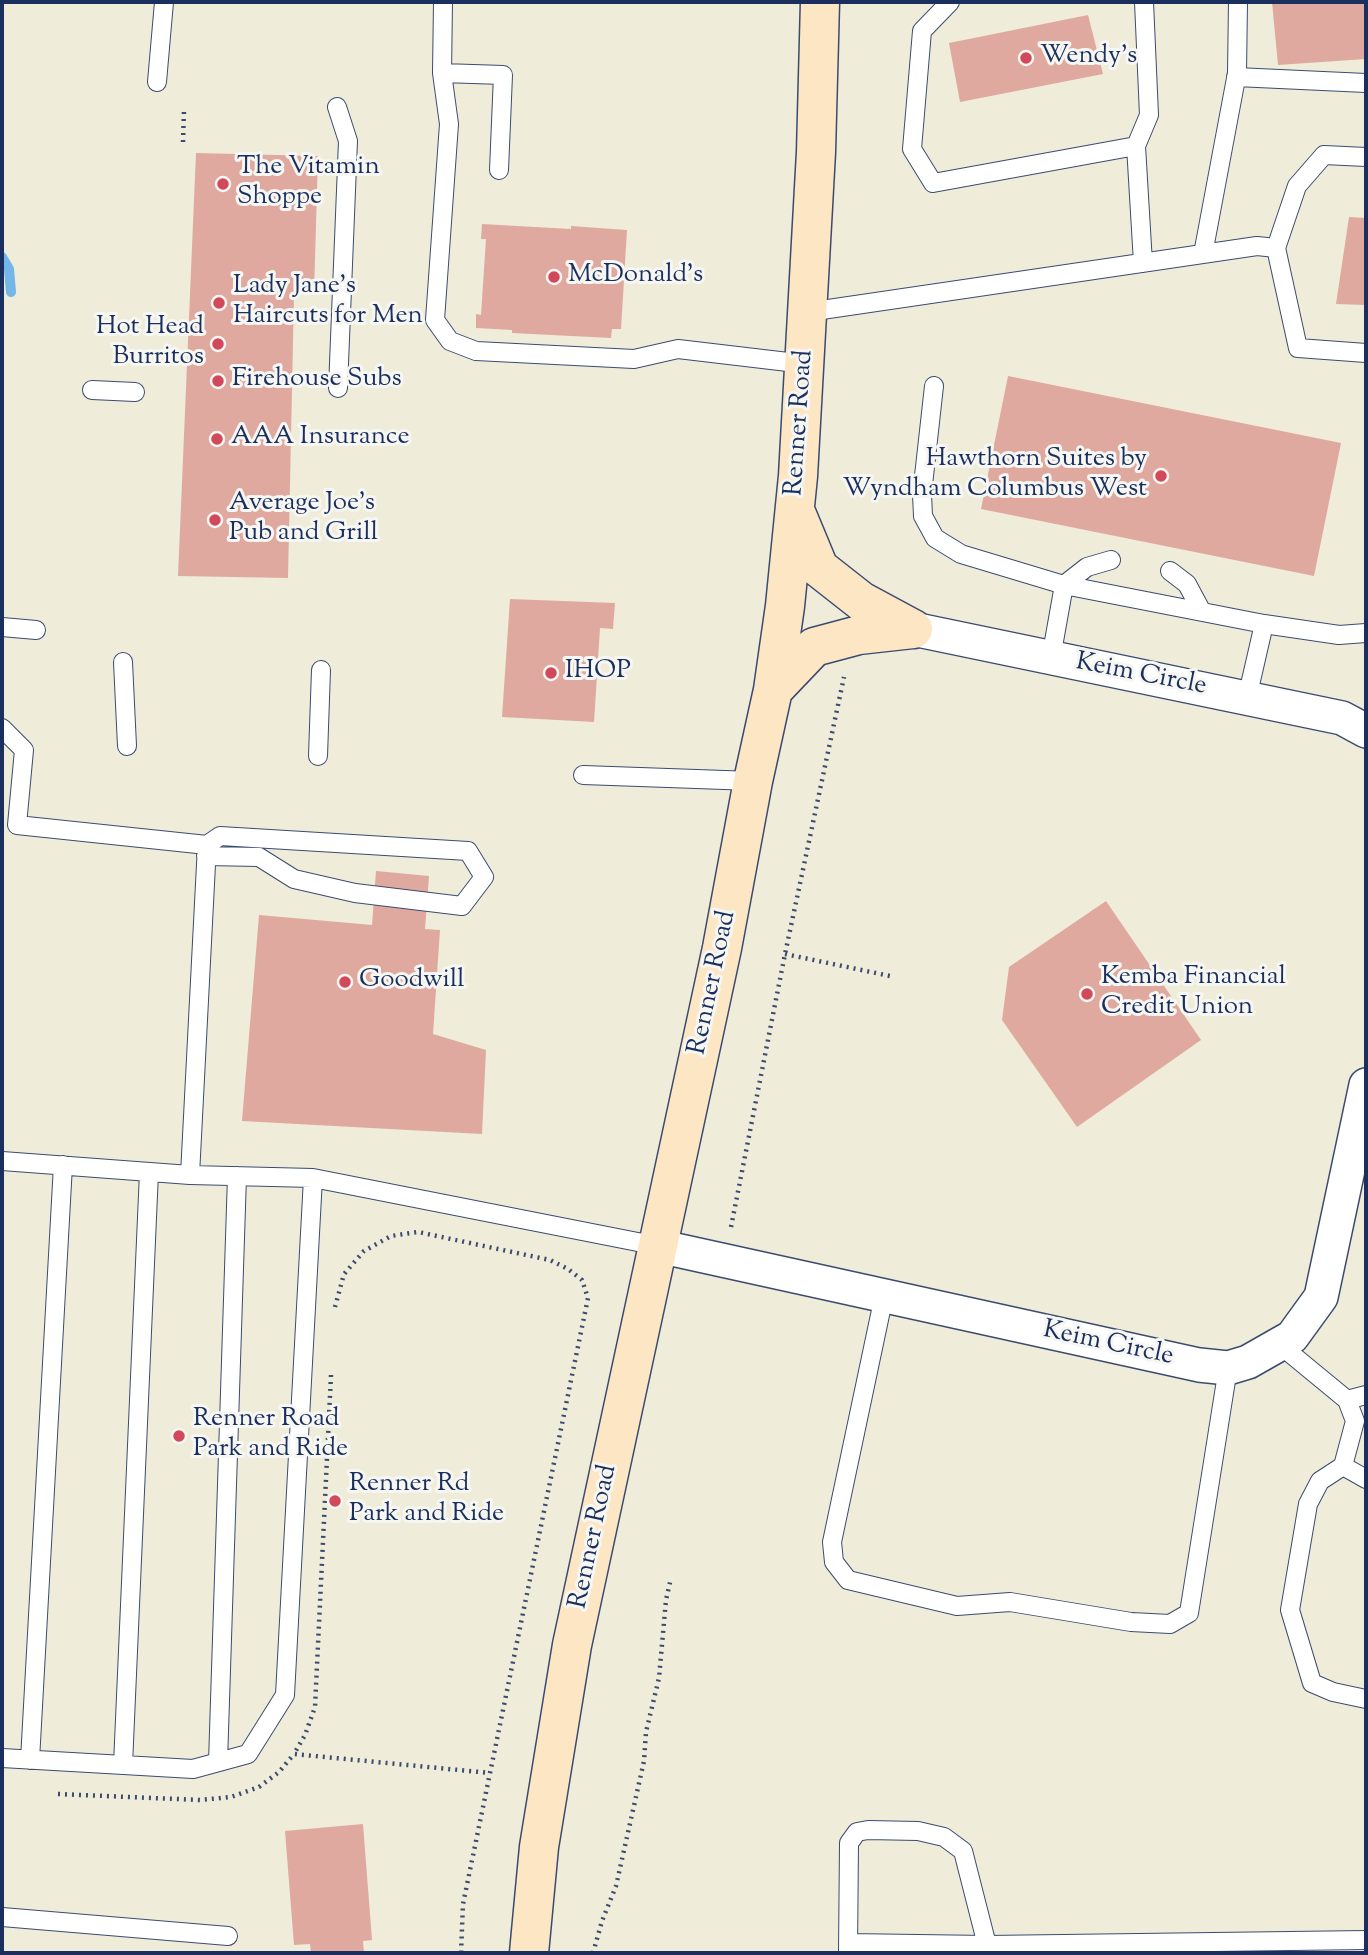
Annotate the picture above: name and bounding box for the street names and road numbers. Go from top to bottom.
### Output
street label: Renner Road [780,349,822,497]
street label: Keim Circle [1073,648,1209,704]
street label: Renner Road [684,908,744,1058]
street label: Keim Circle [1040,1316,1176,1374]
street label: Renner Road [565,1462,625,1612]

